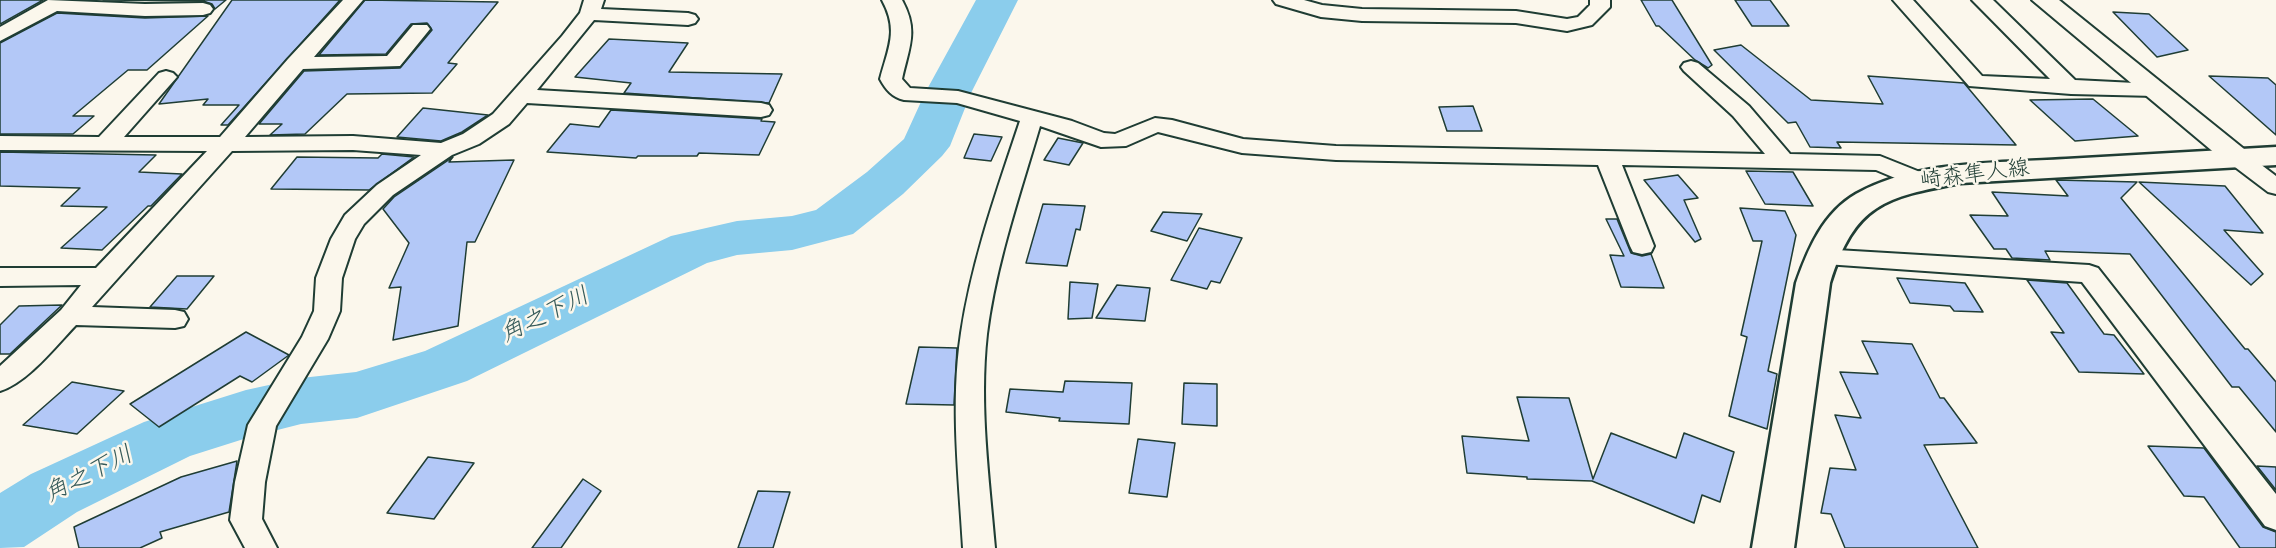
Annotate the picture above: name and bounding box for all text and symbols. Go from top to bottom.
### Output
street label: 崎森隼人線 [1919,157,2031,197]
water label: 角之下川 [497,284,595,352]
water label: 角之下川 [41,442,139,512]

